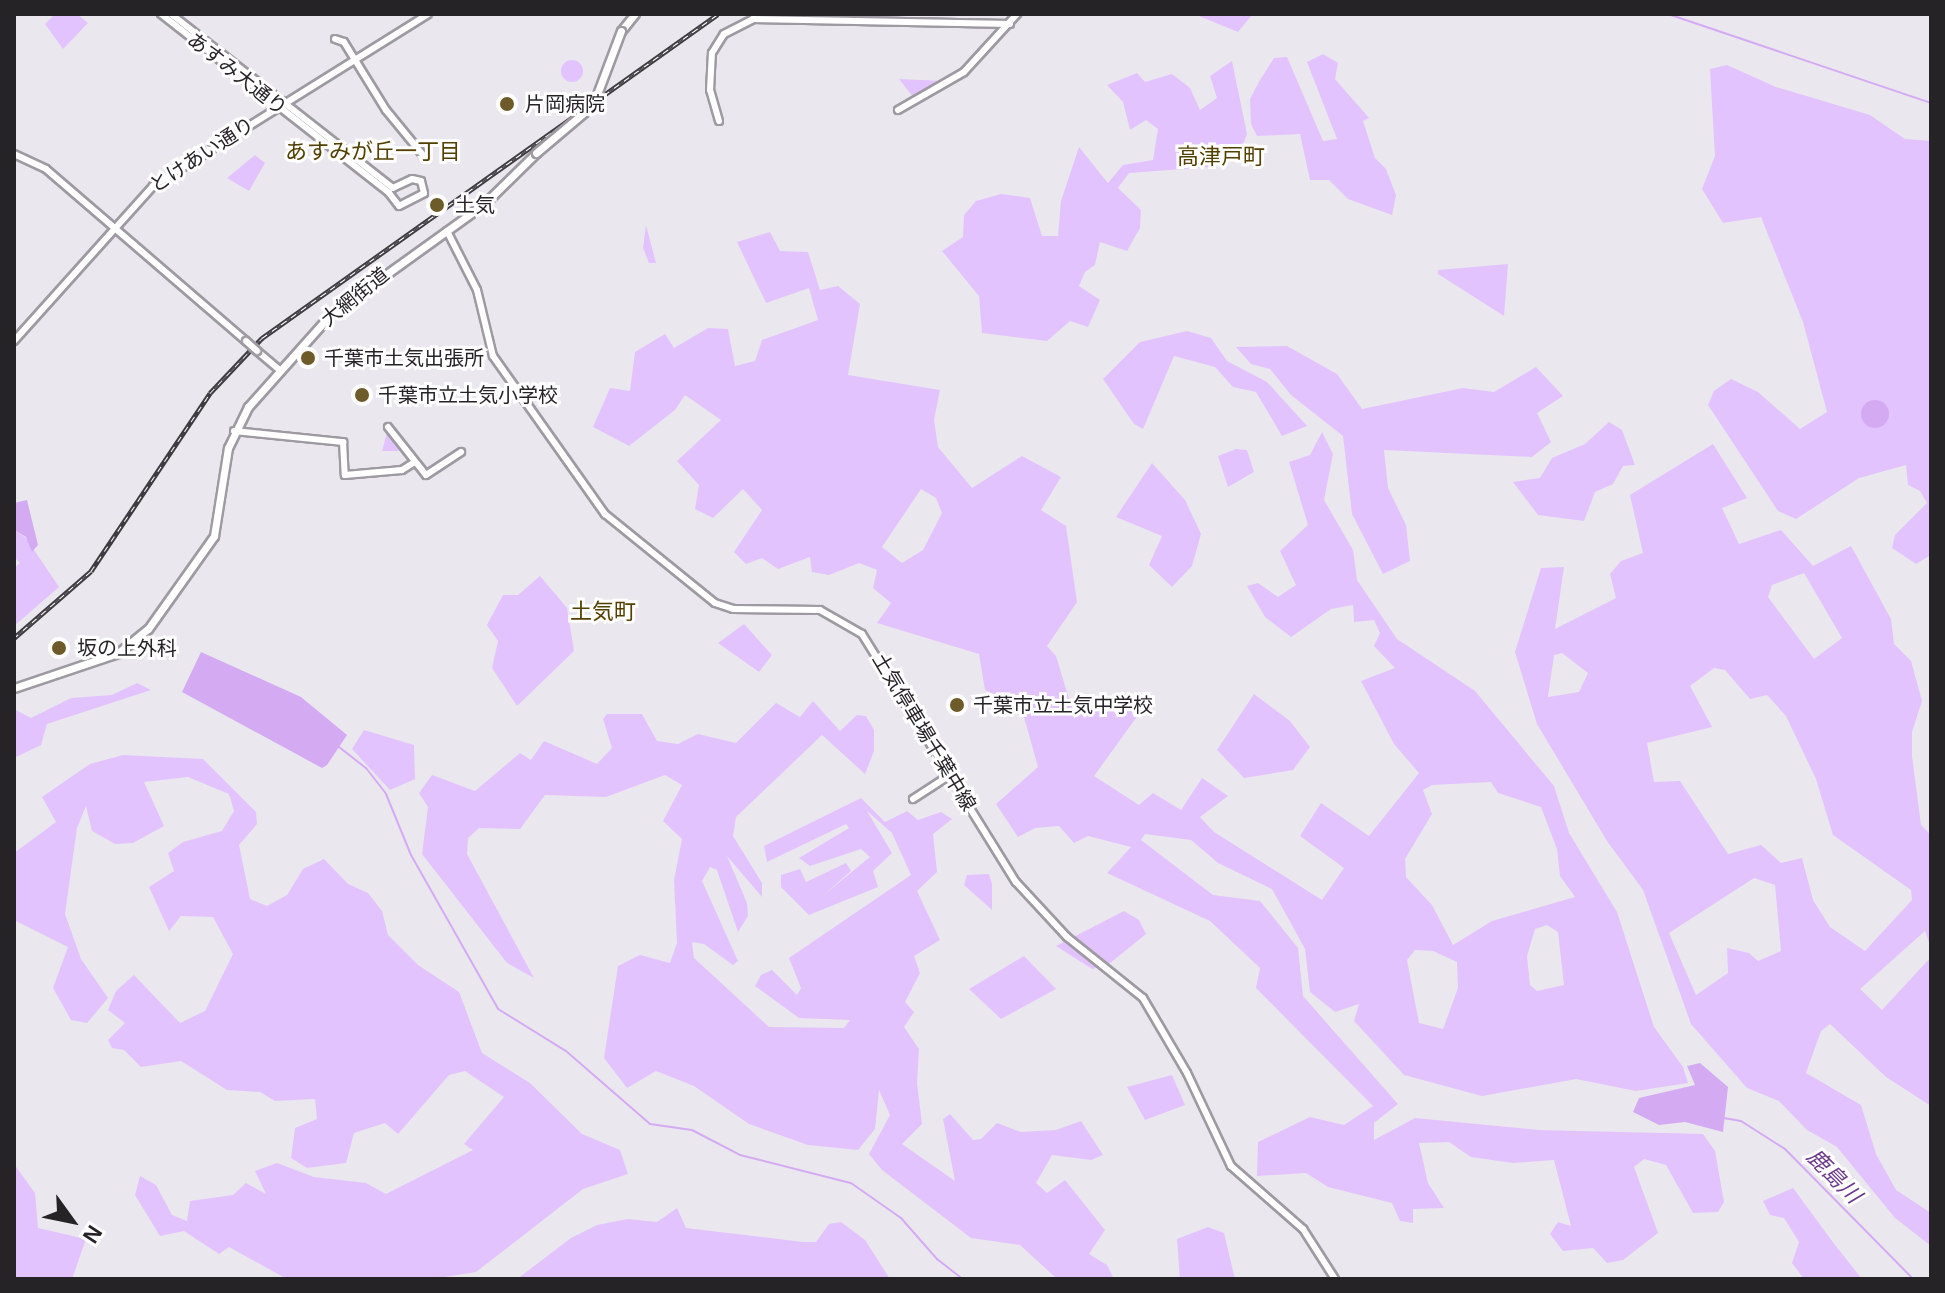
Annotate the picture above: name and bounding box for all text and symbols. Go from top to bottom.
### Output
street label: あすみ大通り [182,28,292,120]
place label: 片岡病院 [525,92,605,116]
marker: 片岡病院 [496,93,518,115]
street label: とけあい通り [145,112,259,198]
district label: あすみが丘一丁目 [285,139,461,165]
district label: 高津戸町 [1177,144,1265,170]
place label: 土気 [455,193,495,217]
marker: 土気 [426,194,448,216]
street label: 大網街道 [316,263,394,331]
place label: 千葉市土気出張所 [324,346,484,370]
marker: 千葉市土気出張所 [299,349,317,367]
place label: 千葉市立土気小学校 [378,383,558,407]
marker: 千葉市立土気小学校 [353,386,371,404]
district label: 土気町 [570,599,636,625]
place label: 坂の上外科 [77,636,177,660]
marker: 坂の上外科 [48,637,70,659]
street label: 土気停車場千葉中線 [867,649,981,815]
place label: 千葉市立土気中学校 [973,693,1153,717]
marker: 千葉市立土気中学校 [948,696,966,714]
water label: 鹿島川 [1801,1143,1867,1209]
north arrow [32,1181,112,1261]
text: N [78,1221,107,1248]

